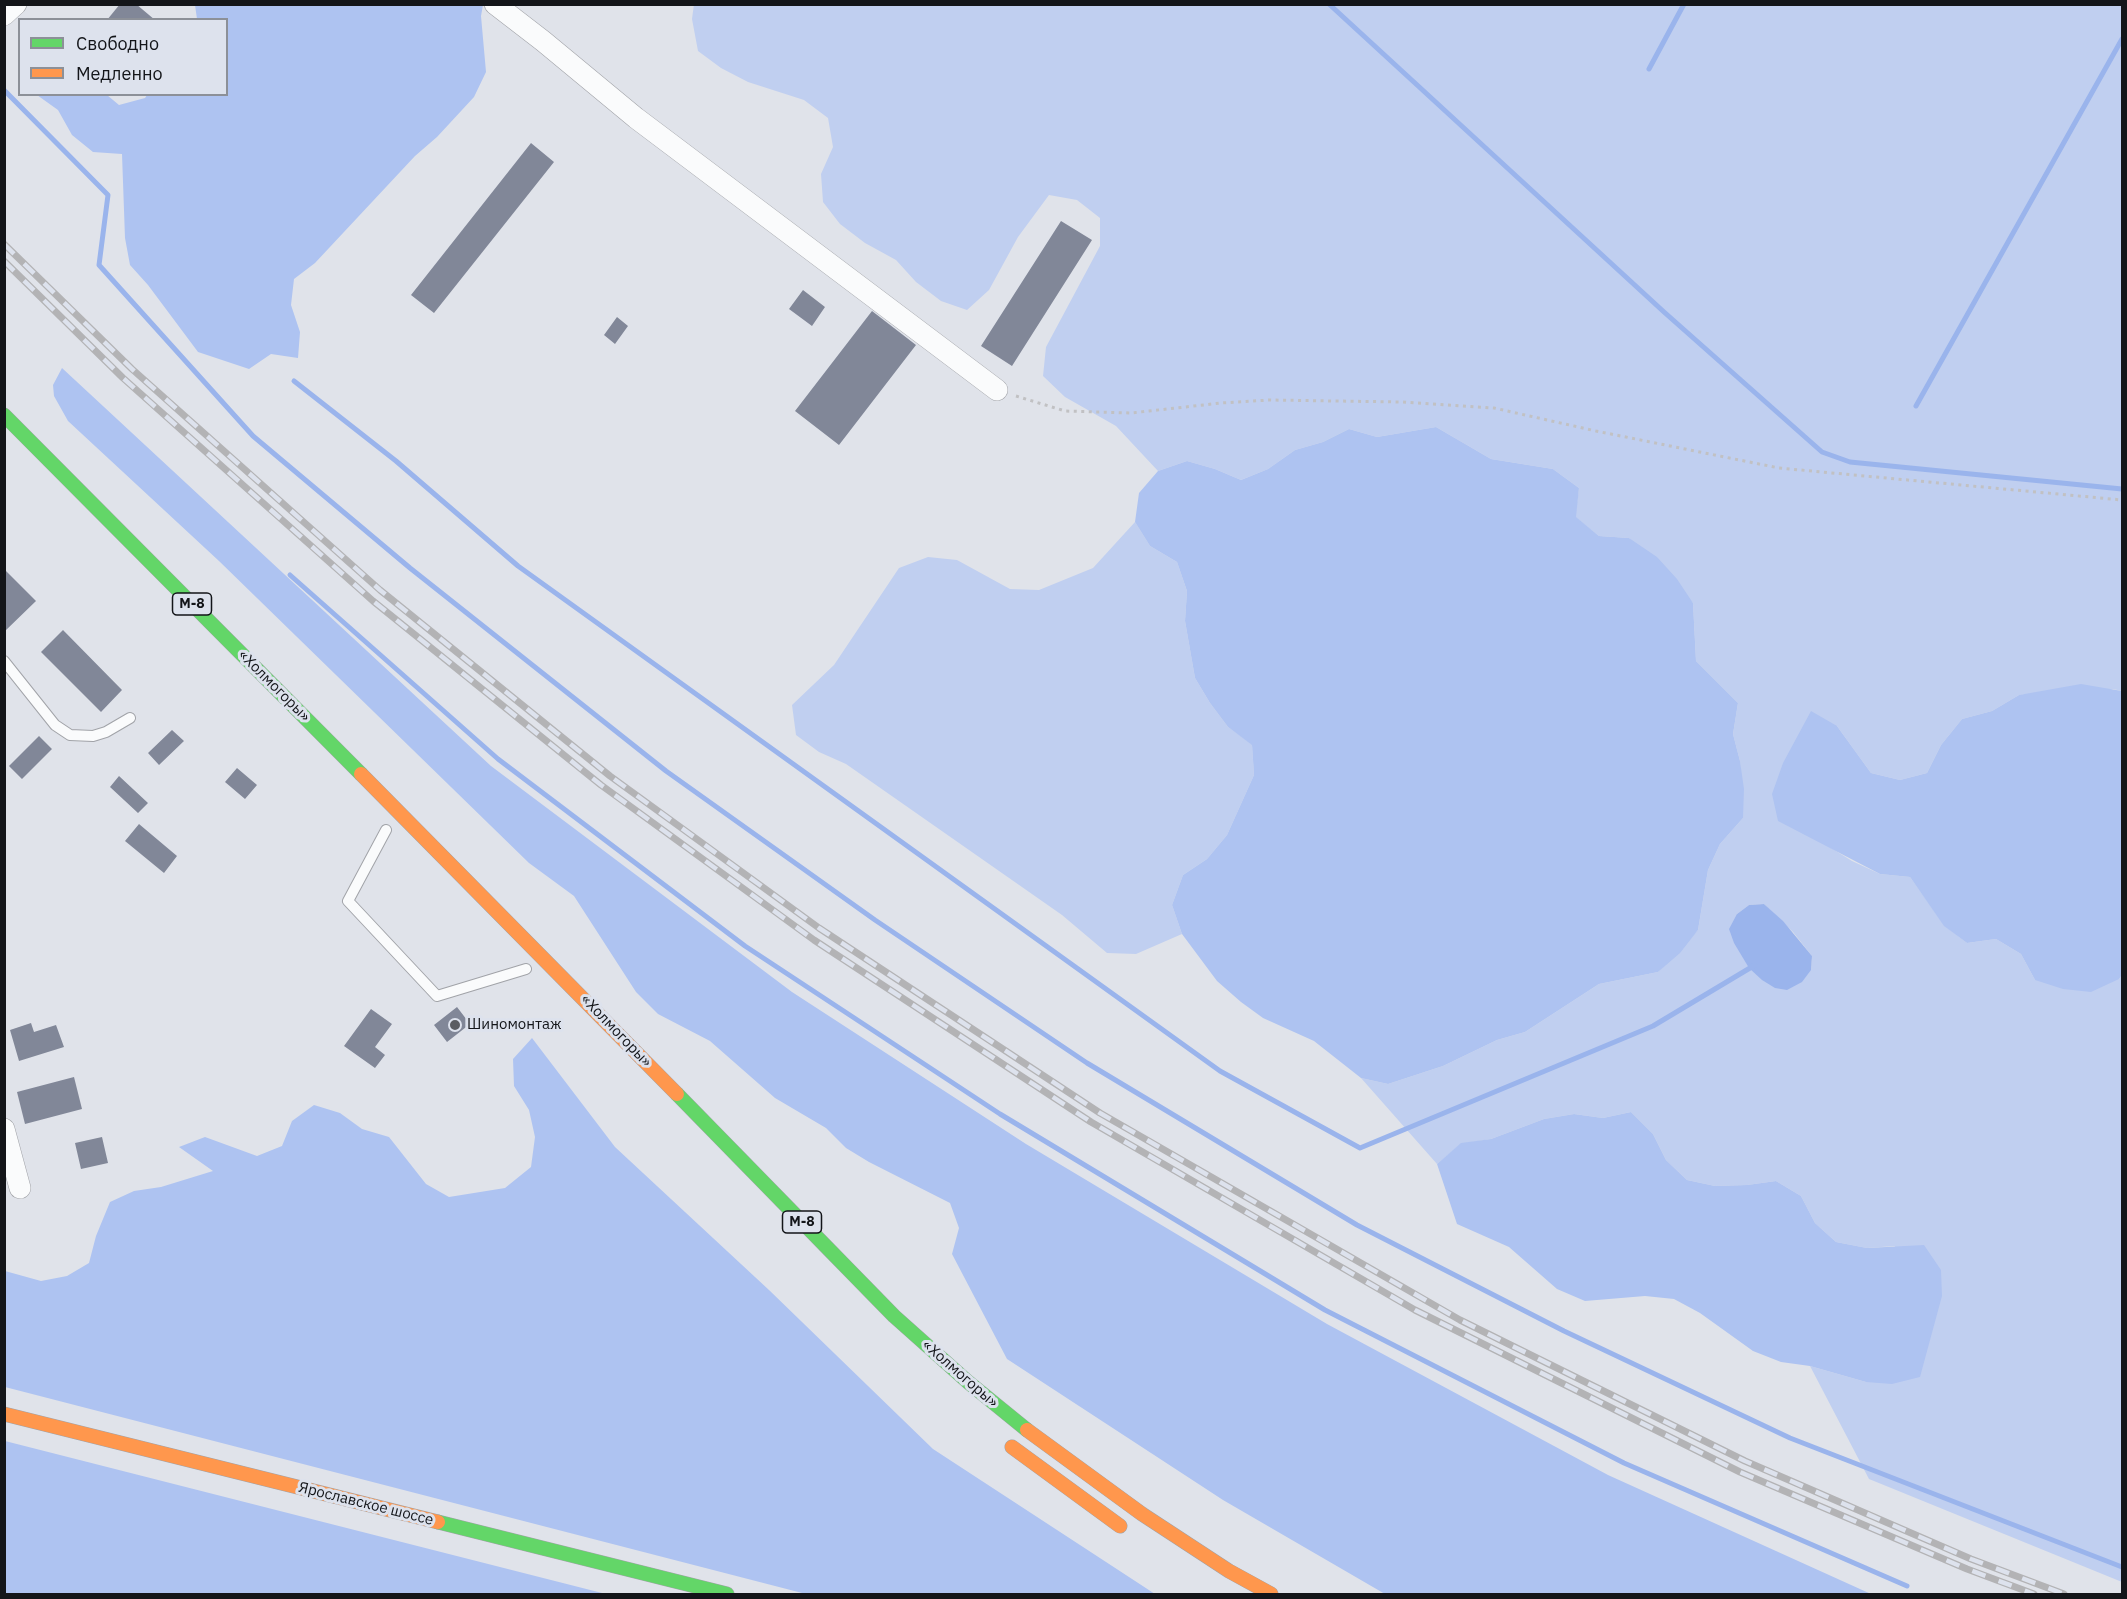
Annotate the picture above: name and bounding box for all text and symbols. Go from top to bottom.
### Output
legend [18,18,228,96]
text: Свободно [76,32,159,55]
text: Медленно [76,62,163,85]
road number: М-8 [172,593,212,615]
street label: «Холмогоры» [234,646,314,726]
street label: «Холмогоры» [577,991,655,1071]
place label: Шиномонтаж [467,1016,561,1034]
marker: Шиномонтаж [448,1018,462,1032]
road number: М-8 [782,1211,822,1233]
street label: «Холмогоры» [919,1336,1001,1412]
street label: Ярославское шоссе [297,1479,435,1529]

